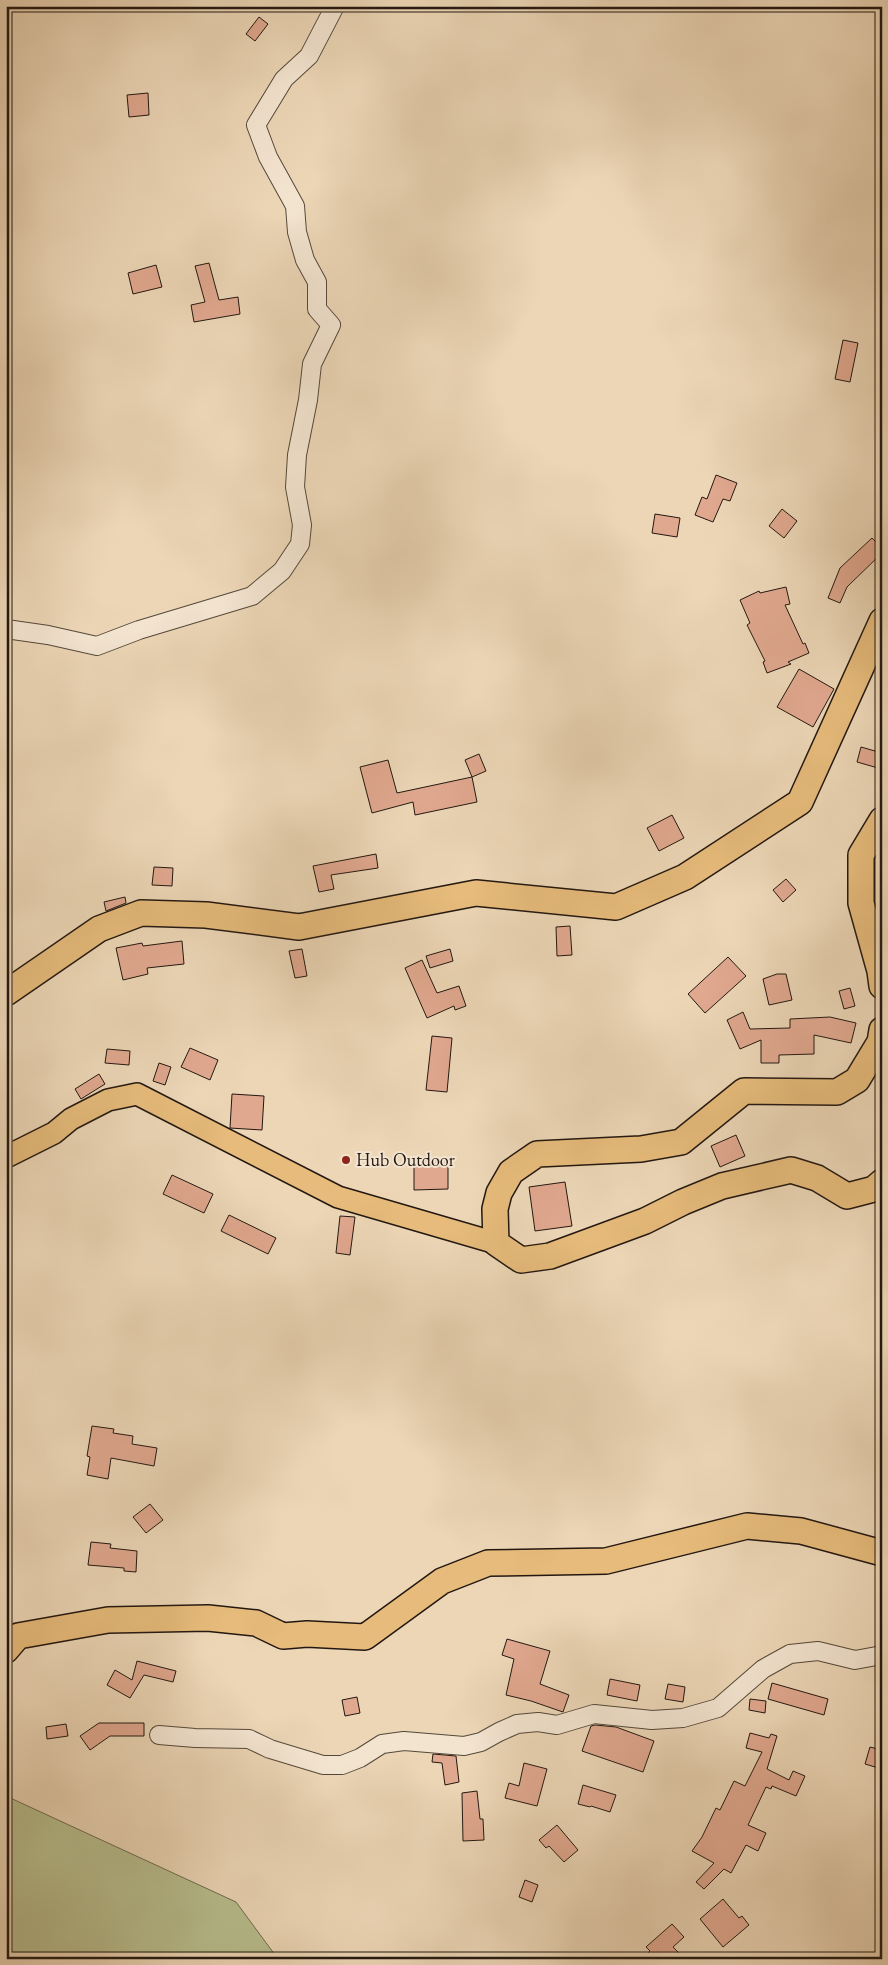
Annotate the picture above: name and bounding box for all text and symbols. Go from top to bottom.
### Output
place label: Hub Outdoor [356,1148,455,1171]
marker: Hub Outdoor [340,1154,352,1166]

